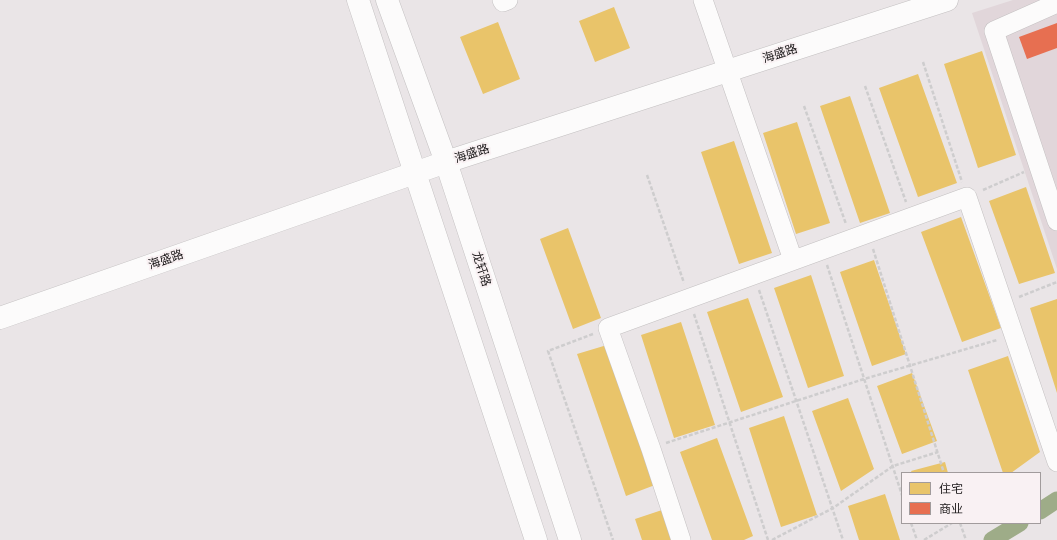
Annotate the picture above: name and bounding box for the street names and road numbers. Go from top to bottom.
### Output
street label: 海盛路 [761,42,799,66]
street label: 海盛路 [453,142,491,166]
street label: 海盛路 [147,247,185,273]
street label: 龙轩路 [469,250,493,288]

